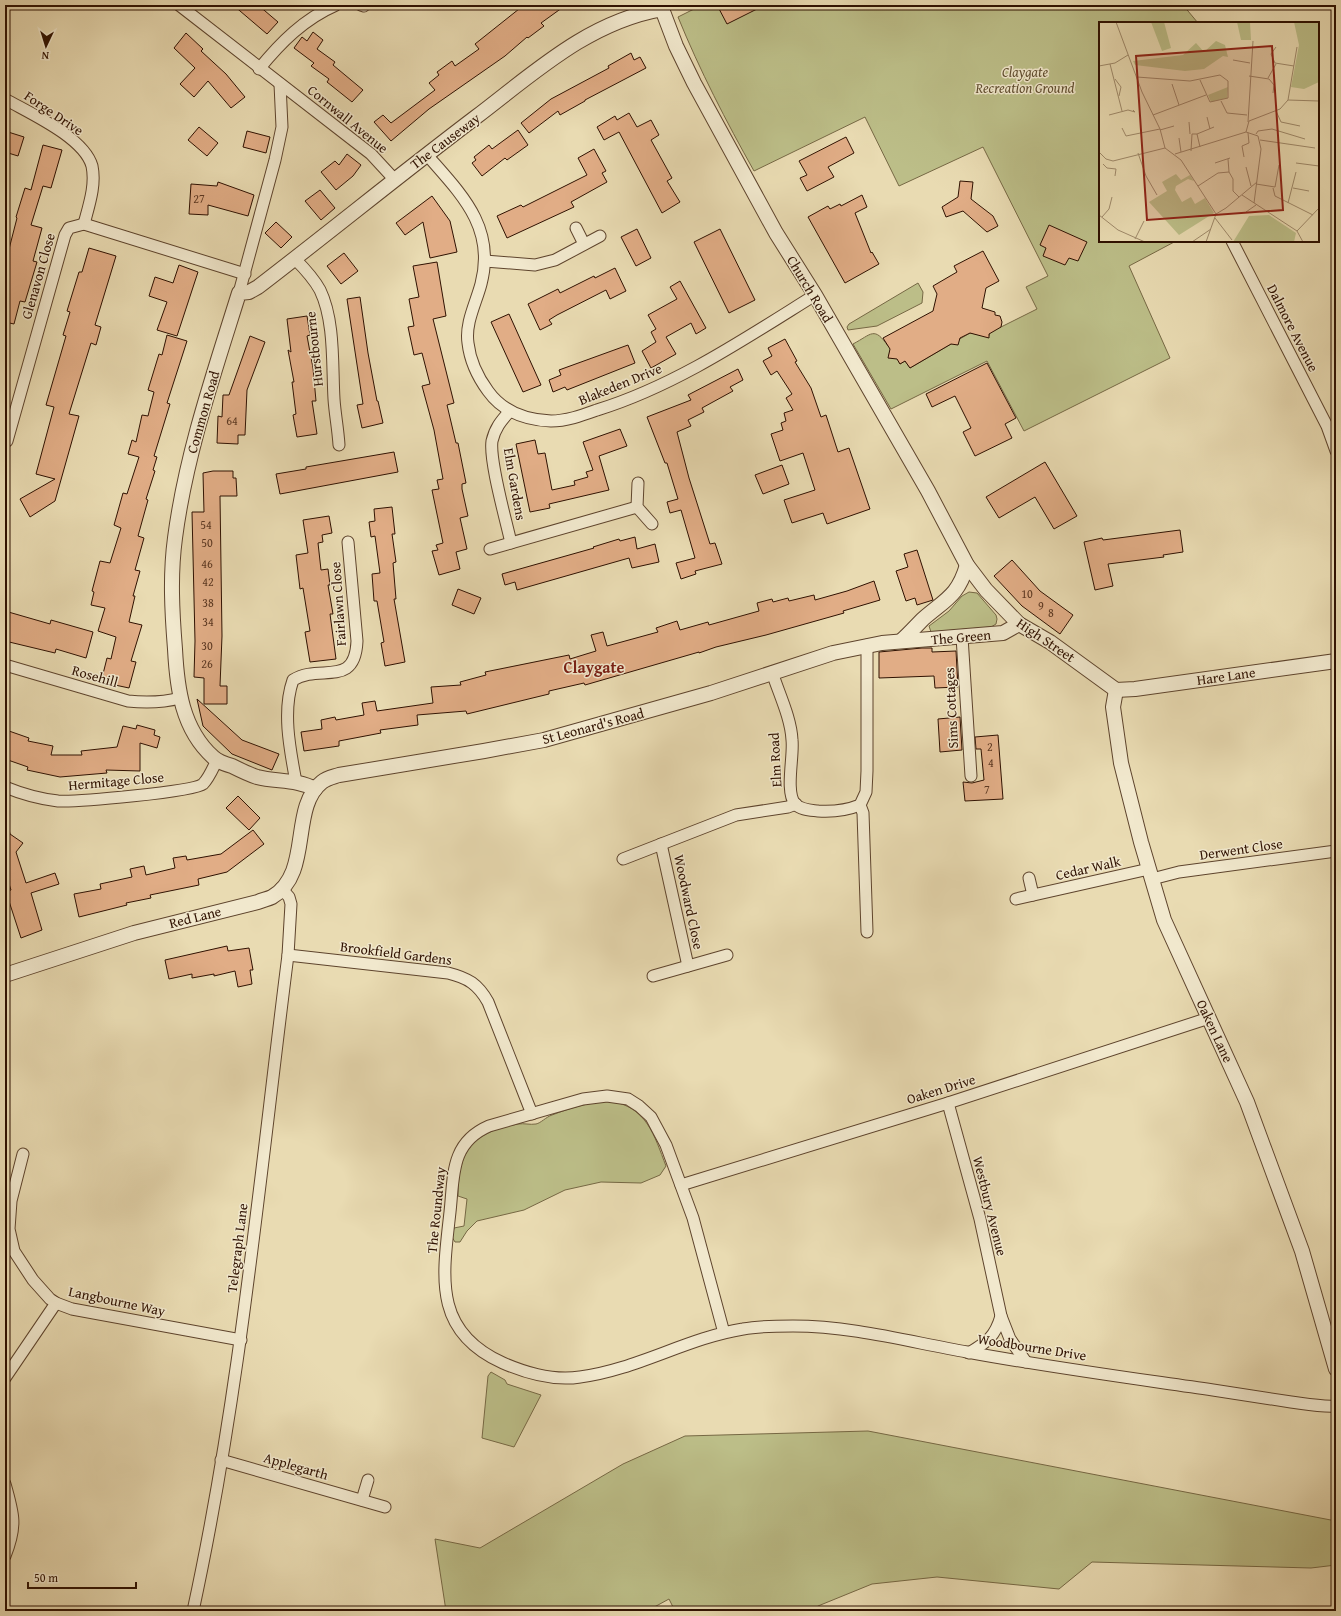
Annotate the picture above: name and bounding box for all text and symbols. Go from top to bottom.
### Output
inset map [1099,22,1319,242]
north arrow [26,26,66,66]
text: N [40,48,50,64]
park label: Claygate Recreation Ground [974,62,1075,98]
street label: Cornwall Avenue [303,80,393,158]
street label: Forge Drive [21,86,88,140]
street label: The Causeway [406,108,484,174]
house number: 27 [193,190,205,207]
street label: Glenavon Close [16,230,60,321]
street label: Church Road [782,252,838,327]
street label: Dalmore Avenue [1262,281,1324,376]
street label: Hurstbourne [300,310,328,387]
street label: Blakeden Drive [575,358,665,410]
street label: Common Road [182,368,224,456]
house number: 64 [226,412,238,429]
street label: Elm Gardens [499,446,531,522]
house number: 54 [200,516,212,533]
house number: 50 [201,534,213,551]
house number: 46 [201,555,213,572]
street label: Fairlawn Close [325,561,351,647]
house number: 42 [202,573,214,590]
house number: 10 [1021,585,1033,602]
house number: 38 [202,594,214,611]
house number: 9 [1038,597,1044,614]
house number: 8 [1048,604,1054,621]
house number: 34 [202,613,214,630]
street label: High Street [1013,613,1079,667]
street label: The Green [930,624,992,650]
house number: 30 [201,637,213,654]
house number: 26 [201,655,213,672]
district label: Claygate [564,655,625,679]
street label: Rosehill [70,660,120,692]
street label: Hare Lane [1195,662,1257,690]
street label: Sims Cottages [939,667,963,749]
street label: St Leonard's Road [540,703,647,749]
street label: Elm Road [764,732,786,788]
house number: 2 [987,738,993,755]
house number: 4 [988,754,994,771]
street label: Hermitage Close [67,767,165,795]
house number: 7 [984,781,990,798]
street label: Derwent Close [1198,833,1284,865]
street label: Cedar Walk [1054,851,1123,885]
street label: Woodward Close [669,853,709,952]
street label: Red Lane [167,901,224,933]
street label: Brookfield Gardens [339,936,453,970]
street label: Oaken Lane [1192,996,1238,1066]
street label: Oaken Drive [904,1069,978,1109]
street label: Westbury Avenue [968,1154,1012,1258]
street label: The Roundway [422,1166,450,1254]
street label: Telegraph Lane [222,1202,252,1294]
street label: Langbourne Way [67,1281,167,1321]
street label: Woodbourne Drive [976,1329,1088,1366]
street label: Applegarth [261,1447,331,1485]
scale bar [28,1564,136,1590]
text: 50 m [34,1569,58,1586]

